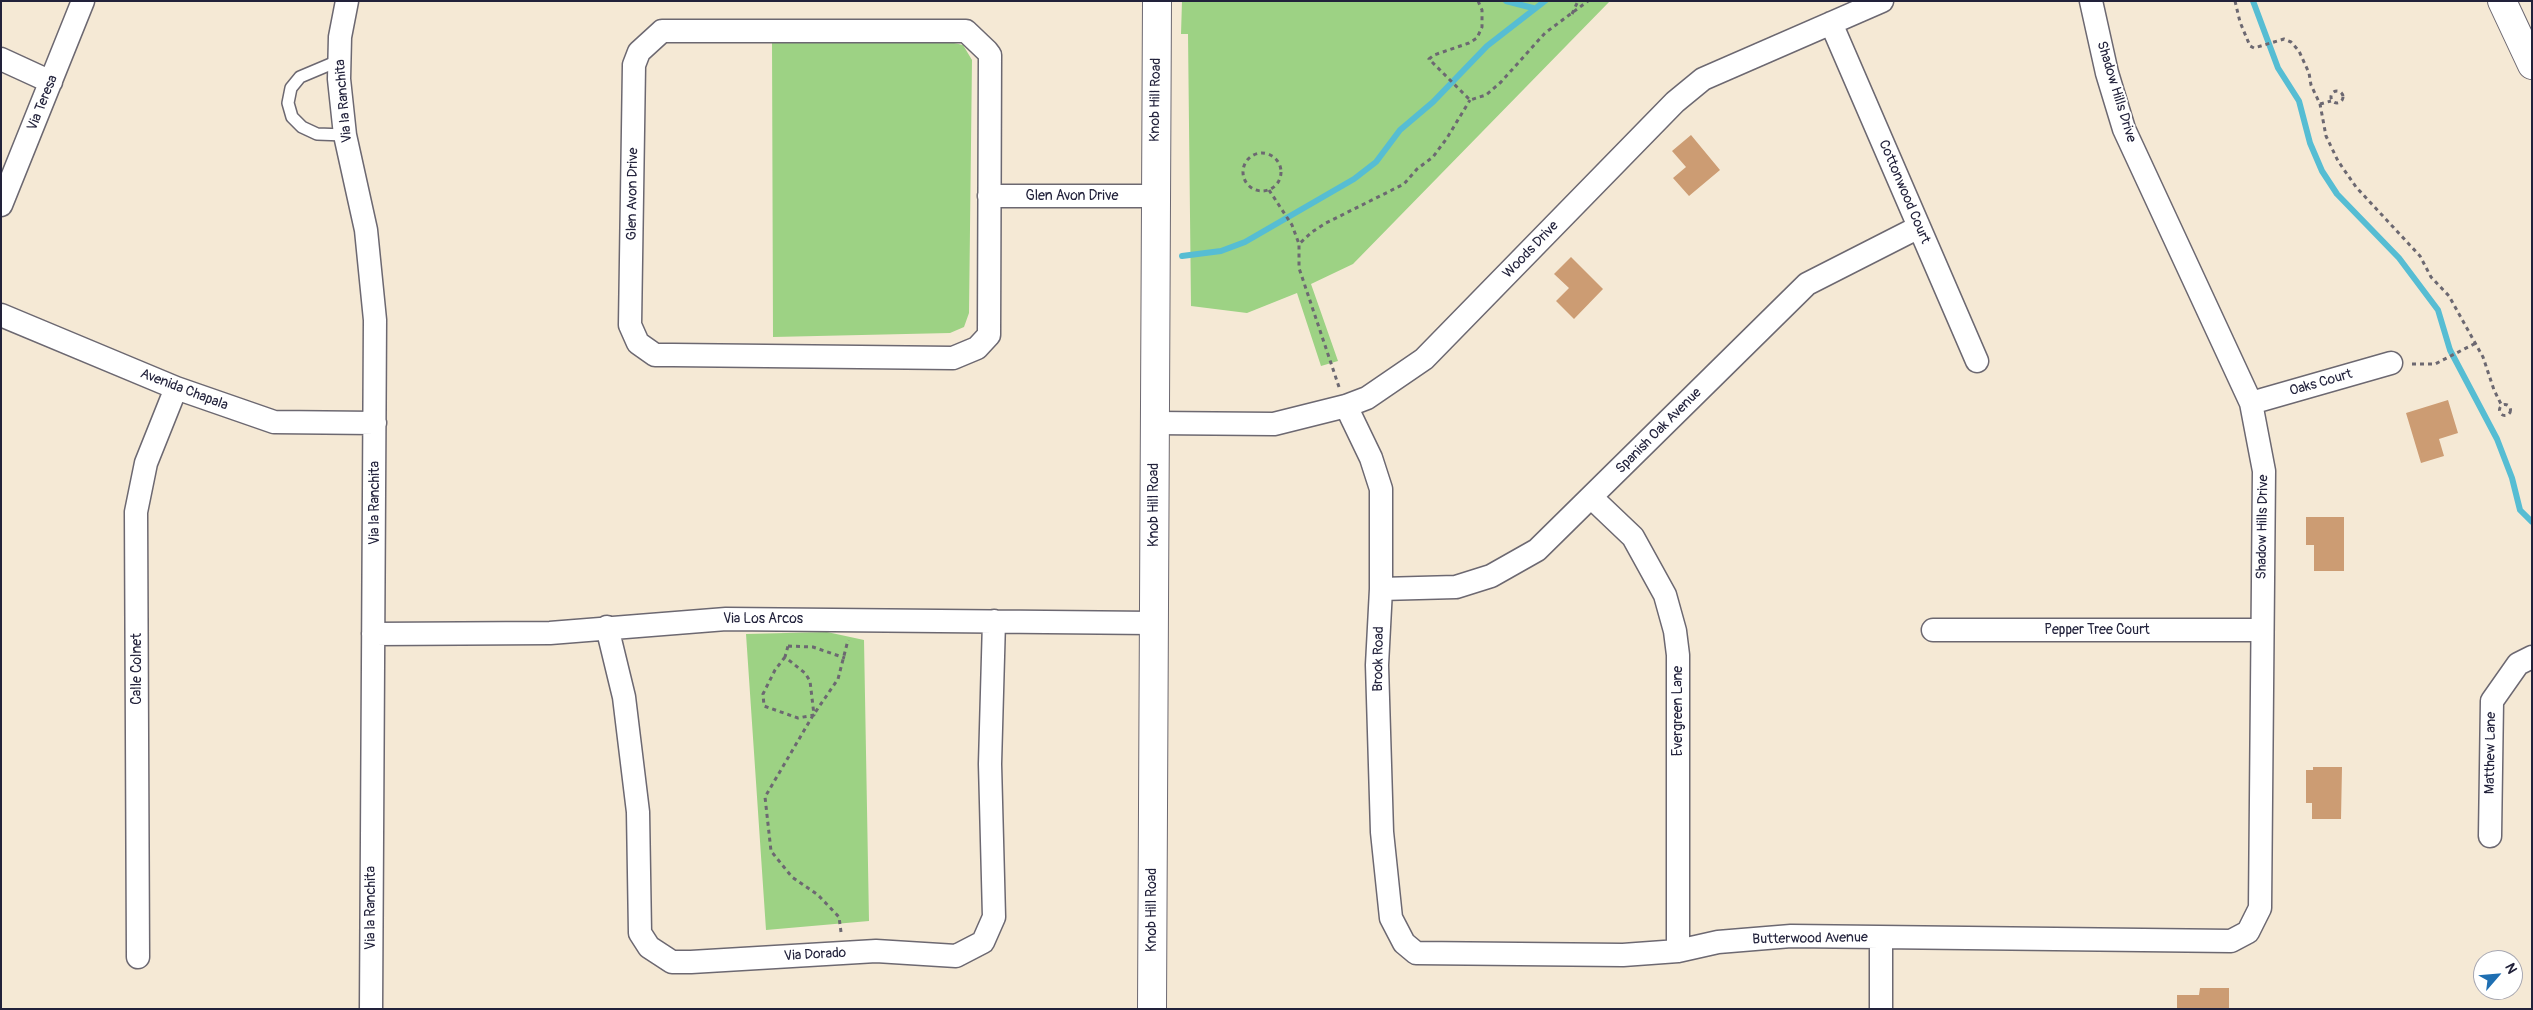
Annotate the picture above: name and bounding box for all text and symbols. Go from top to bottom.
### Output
street label: Shadow Hills Drive [2093,39,2139,145]
street label: Via la Ranchita [332,58,356,144]
street label: Knob Hill Road [1147,58,1165,142]
street label: Via Teresa [24,73,62,133]
street label: Cottonwood Court [1875,138,1933,246]
street label: Glen Avon Drive [624,147,642,241]
street label: Glen Avon Drive [1026,188,1118,204]
street label: Woods Drive [1500,218,1562,282]
street label: Avenida Chapala [138,366,230,414]
street label: Oaks Court [2288,366,2354,400]
street label: Spanish Oak Avenue [1613,385,1705,477]
street label: Via la Ranchita [367,461,383,545]
street label: Knob Hill Road [1146,463,1162,547]
street label: Shadow Hills Drive [2254,474,2272,580]
street label: Via Los Arcos [723,611,803,627]
street label: Pepper Tree Court [2044,622,2150,638]
street label: Brook Road [1370,626,1388,692]
street label: Calle Colnet [129,633,145,705]
street label: Evergreen Lane [1670,666,1686,756]
street label: Matthew Lane [2482,712,2500,794]
street label: Via la Ranchita [363,866,379,950]
street label: Knob Hill Road [1144,868,1160,952]
street label: Butterwood Avenue [1752,930,1868,948]
street label: Via Dorado [783,945,847,965]
north arrow [2473,950,2523,1000]
text: N [2501,960,2521,976]

